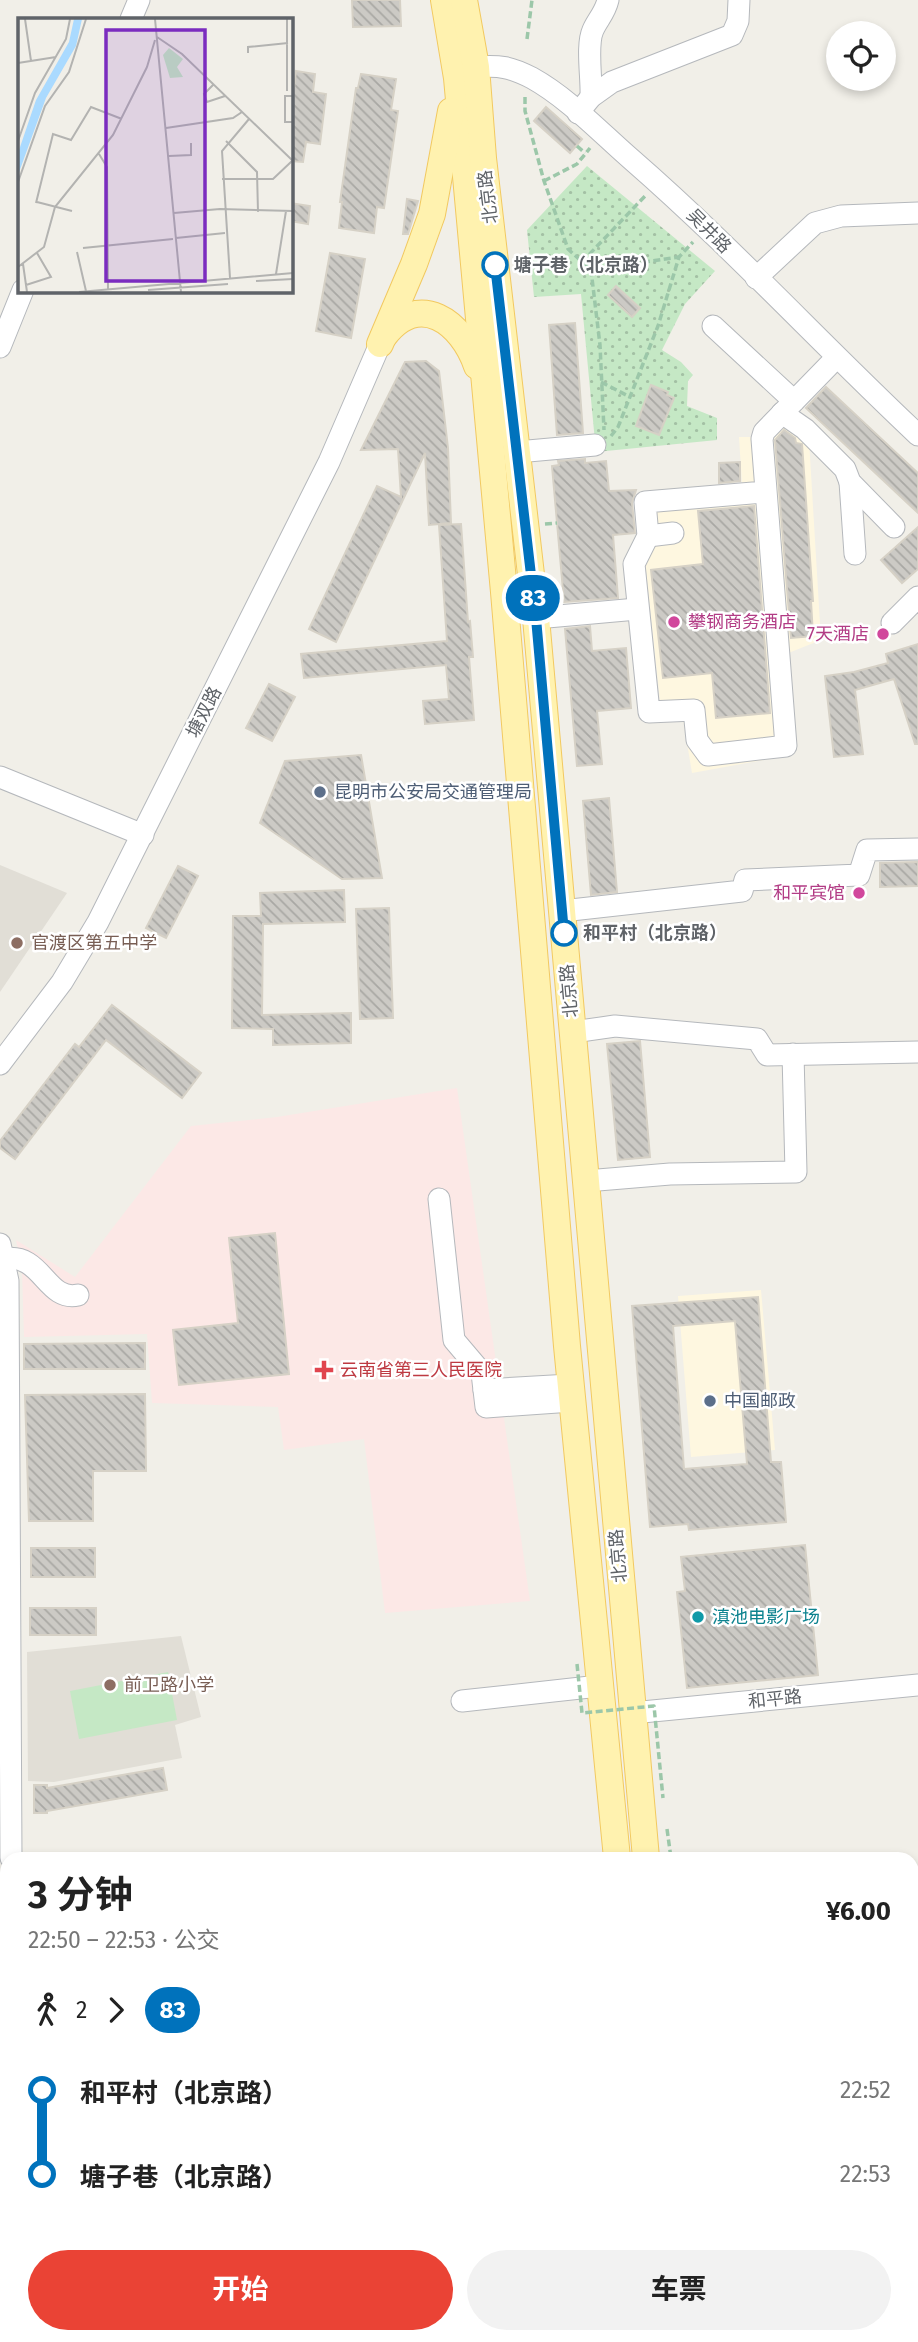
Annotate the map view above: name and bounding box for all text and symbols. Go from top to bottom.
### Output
inset map [18,18,292,292]
map controls [826,21,896,91]
button: locate [826,21,896,91]
street label: 北京路 [474,169,502,225]
street label: 吴井路 [682,204,736,258]
marker: 塘子巷（北京路） [482,252,508,278]
place label: 塘子巷（北京路） [514,254,658,276]
line badge: 83 [502,575,564,621]
text: 83 [520,584,546,612]
place label: 攀钢商务酒店 [688,611,796,633]
marker: 攀钢商务酒店 [666,614,682,630]
place label: 7天酒店 [807,623,869,645]
marker: 7天酒店 [875,626,891,642]
street label: 塘双路 [182,683,226,741]
place label: 昆明市公安局交通管理局 [334,781,532,803]
marker: 昆明市公安局交通管理局 [312,784,328,800]
place label: 和平宾馆 [773,882,845,904]
marker: 和平宾馆 [851,885,867,901]
marker: 和平村（北京路） [551,920,577,946]
place label: 和平村（北京路） [583,922,727,944]
place label: 官渡区第五中学 [31,932,157,954]
marker: 官渡区第五中学 [9,935,25,951]
street label: 北京路 [556,963,582,1019]
place label: 云南省第三人民医院 [340,1359,502,1381]
marker: 云南省第三人民医院 [314,1360,334,1380]
place label: 中国邮政 [724,1390,796,1412]
marker: 中国邮政 [702,1393,718,1409]
street label: 北京路 [605,1528,631,1584]
place label: 滇池电影广场 [712,1606,820,1628]
marker: 滇池电影广场 [690,1609,706,1625]
place label: 前卫路小学 [124,1674,214,1696]
marker: 前卫路小学 [102,1677,118,1693]
street label: 和平路 [747,1685,803,1713]
text: 3 分钟 [28,1872,133,1918]
text: ¥6.00 [826,1896,891,1927]
text: 22:50 – 22:53 · 公交 [28,1926,220,1954]
icon: walk [28,1991,66,2029]
icon: forward [97,1991,135,2029]
text: 2 [76,1996,87,2024]
text: 83 [159,1996,186,2024]
text: 22:52 [840,2076,891,2104]
text: 和平村（北京路） [80,2078,288,2109]
text: 22:53 [840,2160,891,2188]
text: 塘子巷（北京路） [80,2162,288,2193]
button: 开始 [28,2250,453,2330]
button: 车票 [467,2250,891,2330]

